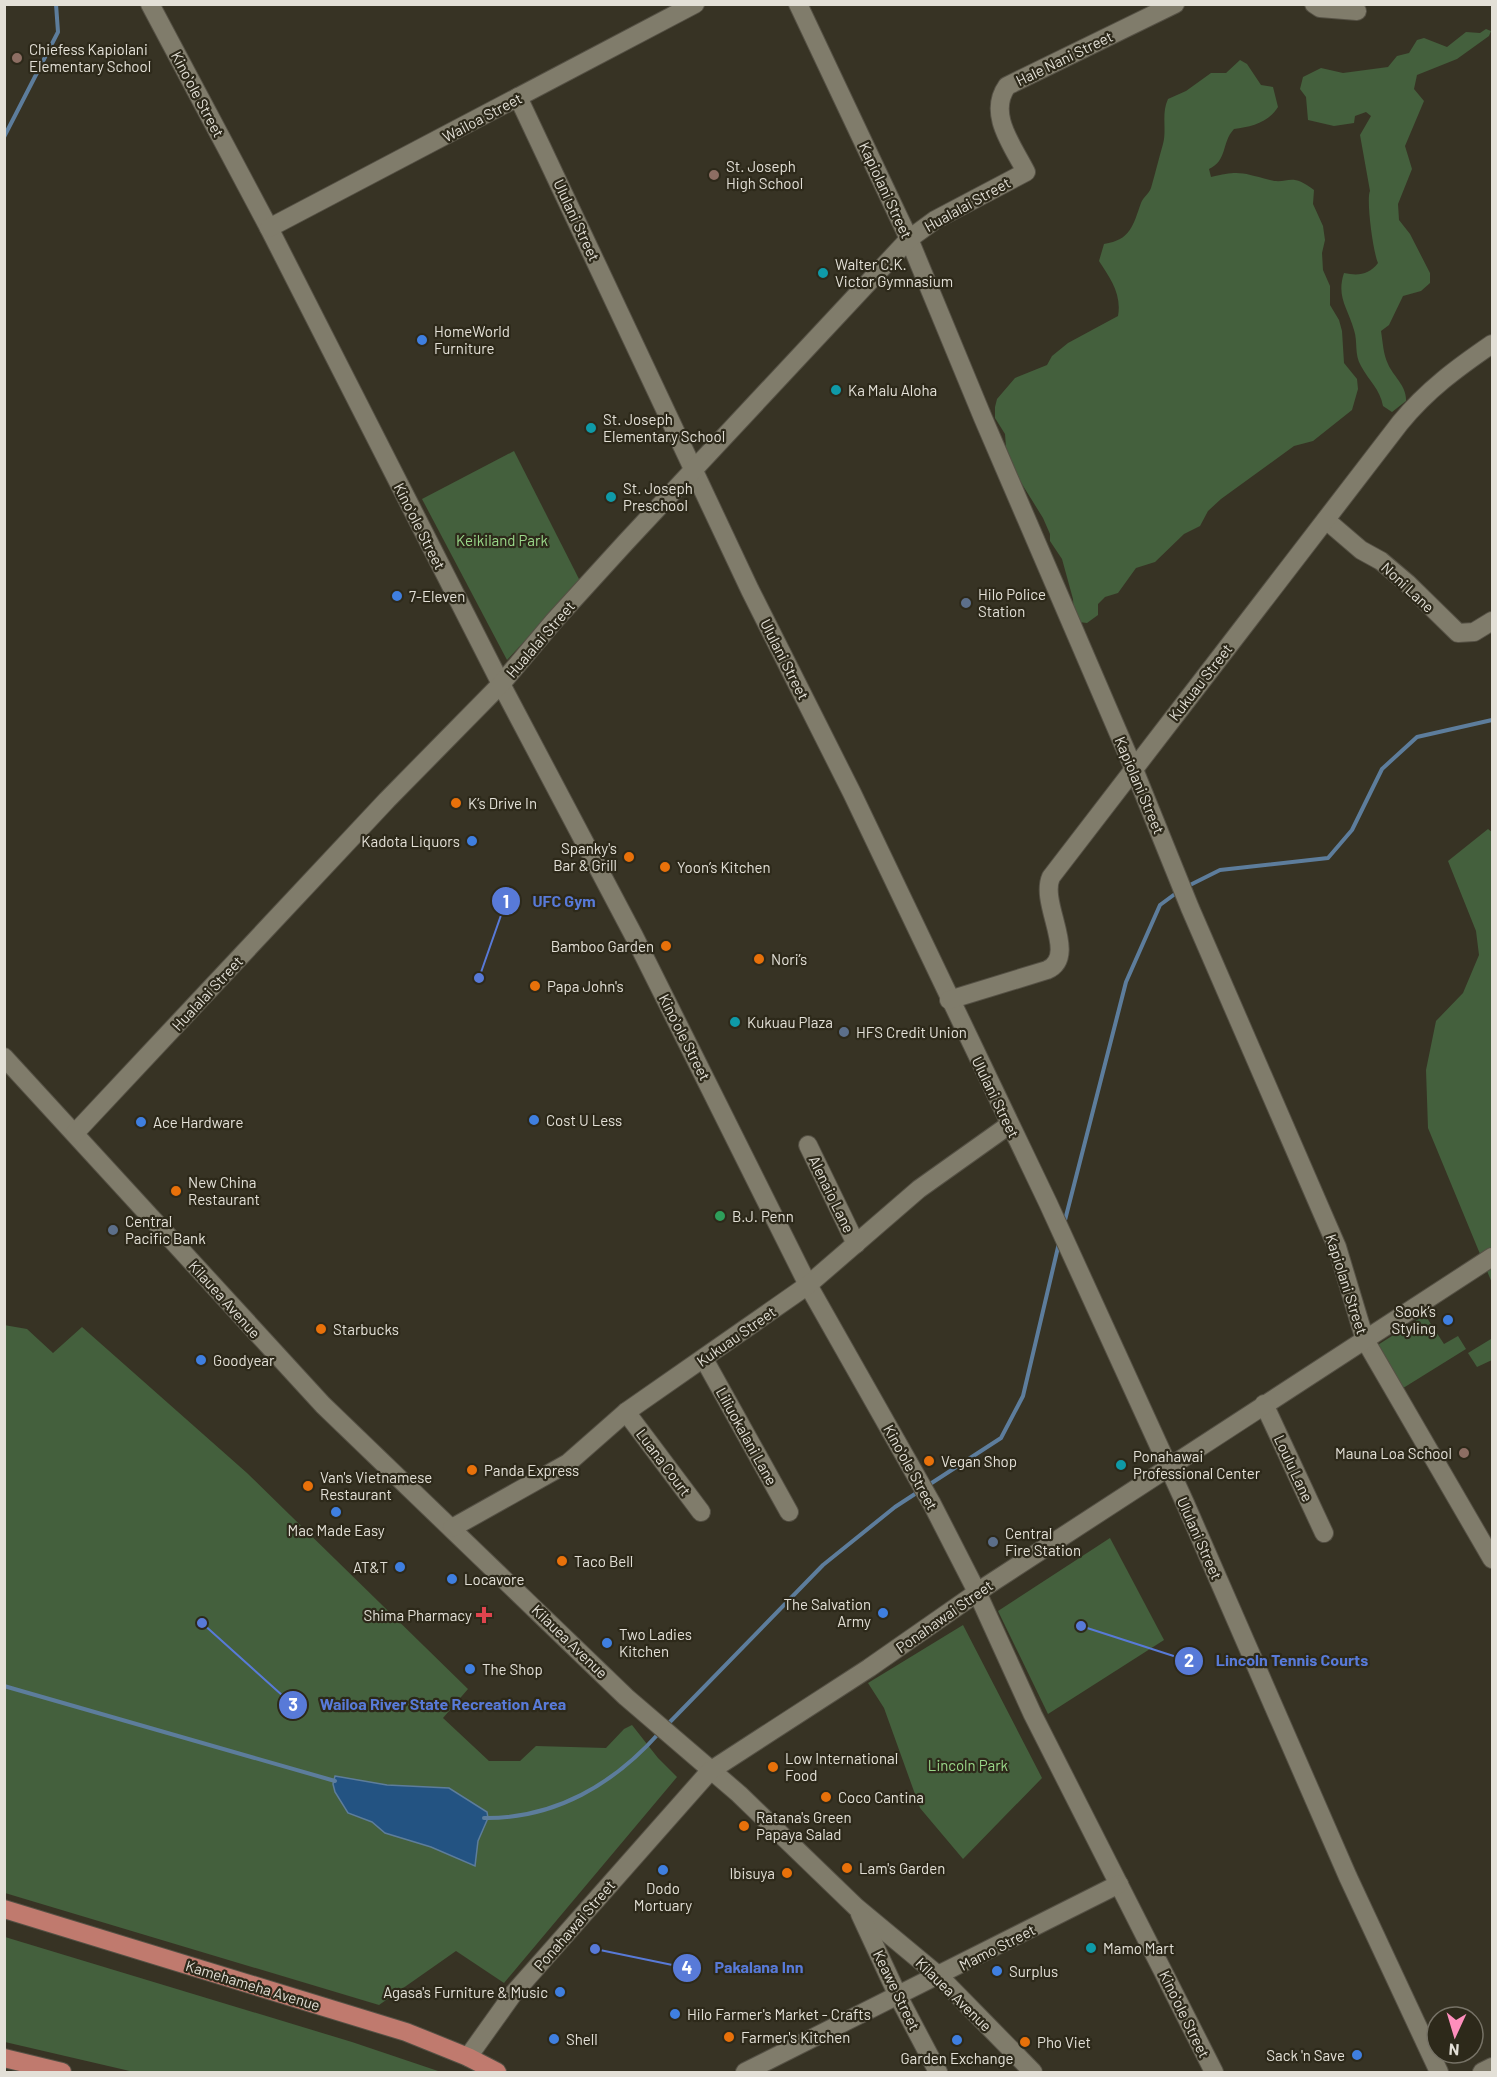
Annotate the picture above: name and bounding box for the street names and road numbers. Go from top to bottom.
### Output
street label: Hale Nani Street [1013,27,1115,89]
street label: Kinoʻole Street [168,48,228,140]
street label: Wailoa Street [439,89,525,145]
street label: Kapiolani Street [856,139,916,241]
street label: Hualalai Street [921,173,1013,235]
street label: Ululani Street [550,176,604,264]
street label: Kinoʻole Street [390,480,450,572]
street label: Noni Lane [1378,558,1438,616]
street label: Hualalai Street [502,597,578,681]
street label: Ululani Street [757,616,813,702]
street label: Kukuau Street [1164,640,1236,724]
street label: Kapiolani Street [1111,734,1169,836]
street label: Hualalai Street [168,952,246,1034]
street label: Kinoʻole Street [655,991,715,1083]
street label: Ululani Street [969,1053,1023,1141]
street label: Alenaio Lane [806,1153,858,1235]
street label: Kapiolani Street [1322,1232,1372,1336]
street label: Kilauea Avenue [185,1256,265,1342]
street label: Kukuau Street [693,1302,779,1370]
street label: Liliuokalani Lane [713,1384,781,1488]
street label: Kinoʻole Street [880,1421,942,1513]
street label: Luana Court [633,1425,695,1499]
street label: Loulu Lane [1271,1432,1317,1504]
street label: Ululani Street [1174,1494,1226,1582]
street label: Ponahawai Street [892,1576,996,1656]
street label: Kilauea Avenue [528,1600,612,1682]
street label: Ponahawai Street [530,1876,618,1974]
street label: Mamo Street [956,1920,1038,1974]
street label: Keawe Street [870,1947,924,2033]
street label: Kilauea Avenue [912,1953,996,2035]
street label: Kamehameha Avenue [184,1956,322,2014]
street label: Kinoʻole Street [1156,1967,1214,2061]

